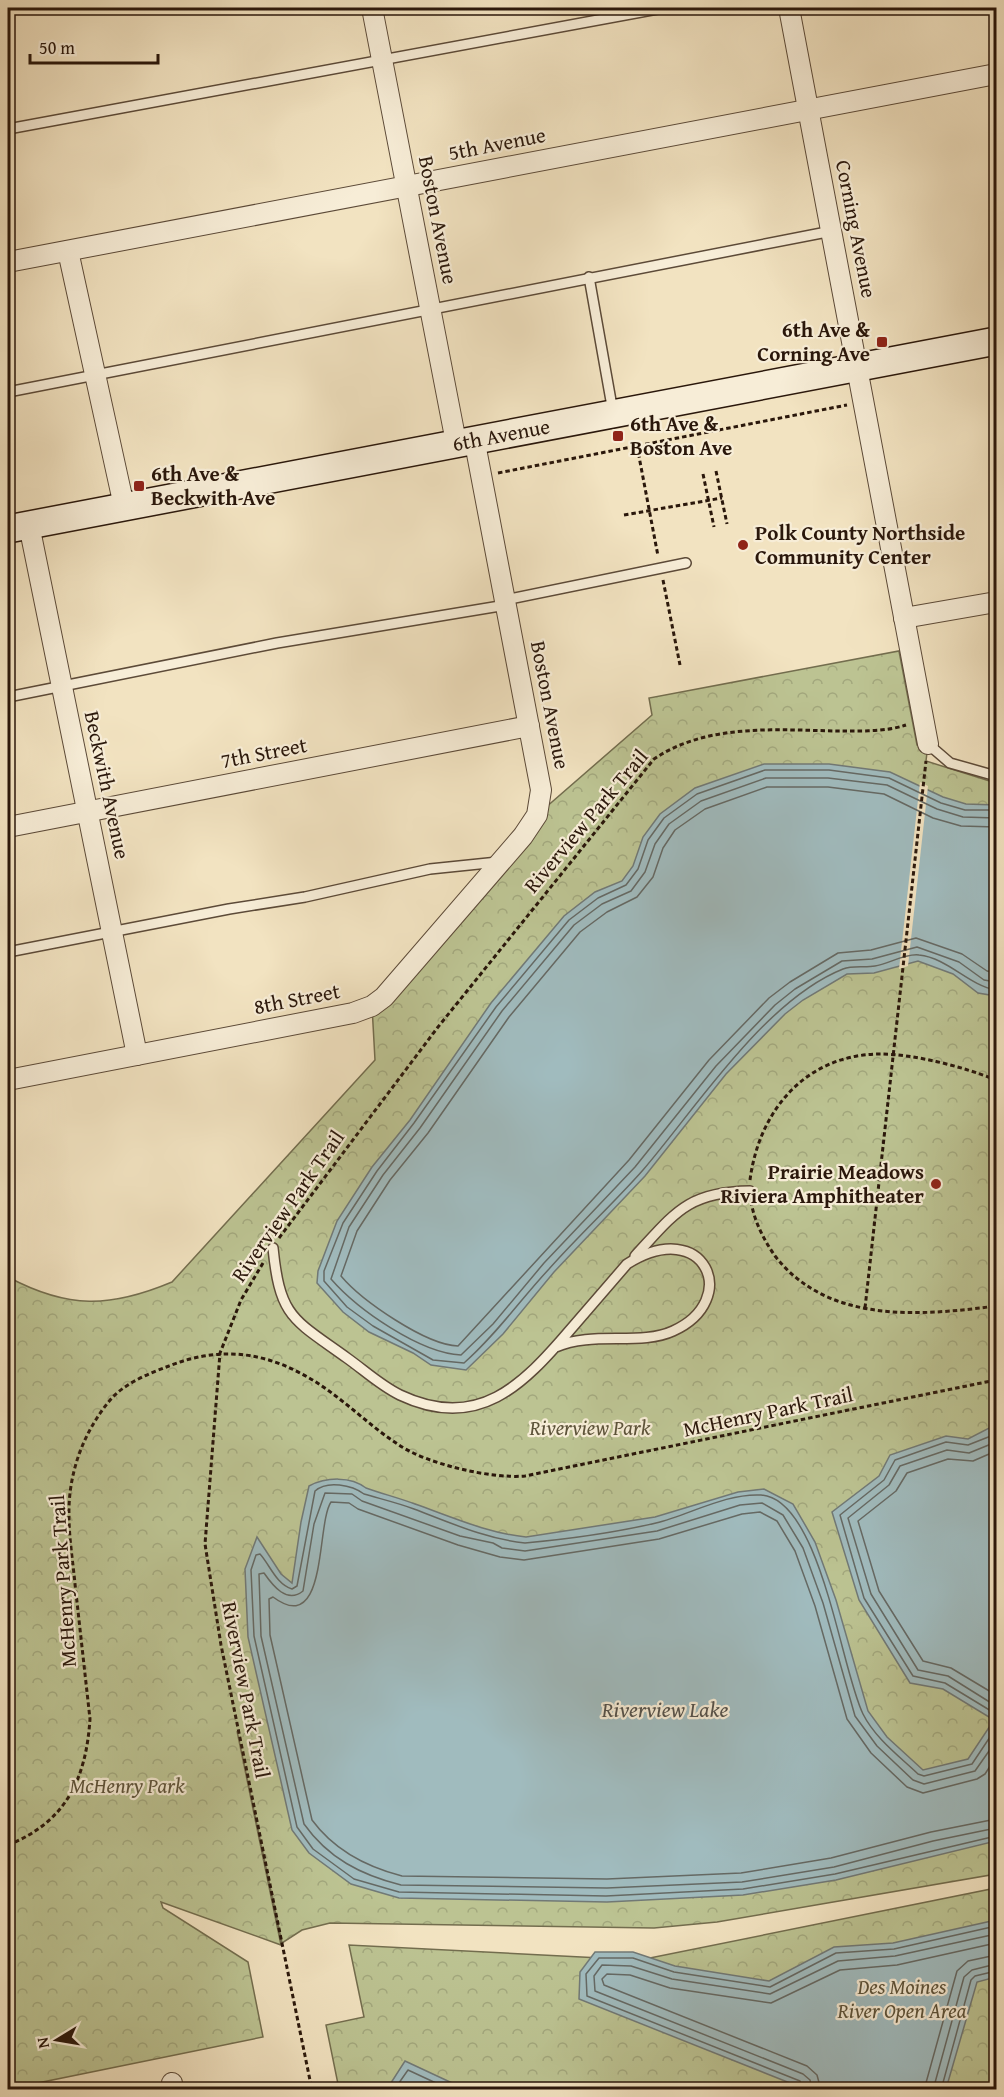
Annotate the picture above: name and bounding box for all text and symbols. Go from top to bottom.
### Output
scale bar [30,27,158,65]
text: 50 m [39,34,75,61]
street label: 5th Avenue [446,119,548,168]
street label: Boston Avenue [411,153,466,287]
street label: Corning Avenue [828,157,885,301]
place label: 6th Ave & Corning Ave [757,314,870,369]
marker: 6th Ave & Corning Ave [875,335,889,349]
place label: 6th Ave & Boston Ave [630,408,732,463]
street label: 6th Avenue [450,410,552,459]
marker: 6th Ave & Boston Ave [611,429,625,443]
place label: 6th Ave & Beckwith Ave [151,458,275,513]
marker: 6th Ave & Beckwith Ave [132,479,146,493]
place label: Polk County Northside Community Center [755,517,965,572]
marker: Polk County Northside Community Center [736,538,750,552]
street label: Boston Avenue [523,638,578,772]
street label: Beckwith Avenue [77,708,138,862]
street label: 7th Street [218,729,310,776]
street label: Riverview Park Trail [516,742,655,899]
street label: 8th Street [251,975,343,1022]
street label: Riverview Park Trail [223,1123,352,1288]
place label: Prairie Meadows Riviera Amphitheater [720,1156,924,1211]
marker: Prairie Meadows Riviera Amphitheater [929,1177,943,1191]
street label: McHenry Park Trail [680,1378,856,1445]
park label: Riverview Park [529,1412,651,1443]
street label: McHenry Park Trail [41,1494,84,1668]
street label: Riverview Park Trail [214,1599,279,1781]
water label: Riverview Lake [601,1693,728,1725]
park label: McHenry Park [69,1770,185,1801]
park label: Des Moines River Open Area [837,1971,967,2026]
north arrow [27,2010,87,2070]
text: N [29,2035,55,2050]

